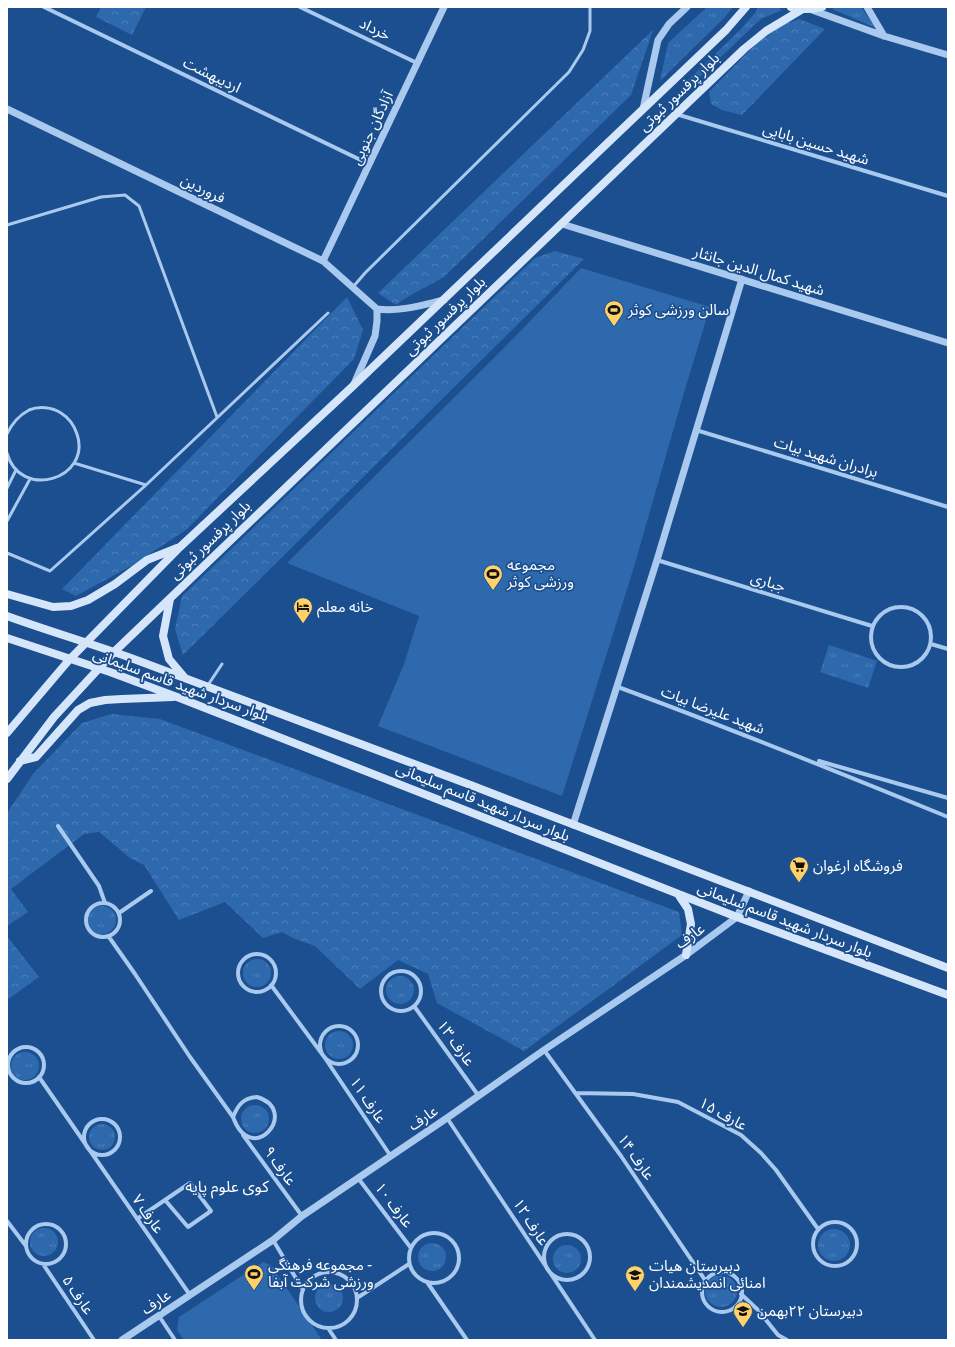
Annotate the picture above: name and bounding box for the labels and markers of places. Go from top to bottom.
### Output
sports icon: سالن ورزشی کوثر [603,299,625,327]
place label: سالن ورزشی کوثر [627,301,730,319]
place label: مجموعه ورزشی کوثر [506,556,574,591]
sports icon: مجموعه ورزشی کوثر [482,563,504,591]
hotel icon: خانه معلم [292,596,314,624]
place label: خانه معلم [317,598,374,618]
supermarket icon: فروشگاه ارغوان [788,855,810,883]
place label: فروشگاه ارغوان [813,857,903,875]
place label: مجموعه فرهنگی - ورزشی شرکت آبفا [268,1256,374,1291]
place label: دبیرستان هیات امنائی انمدیشمندان [649,1257,765,1292]
sports icon: مجموعه فرهنگی - ورزشی شرکت آبفا [243,1263,265,1291]
school or university icon: دبیرستان هیات امنائی انمدیشمندان [624,1264,646,1292]
school or university icon: دبیرستان ۲۲بهمن [732,1300,754,1328]
place label: دبیرستان ۲۲بهمن [757,1302,863,1320]

